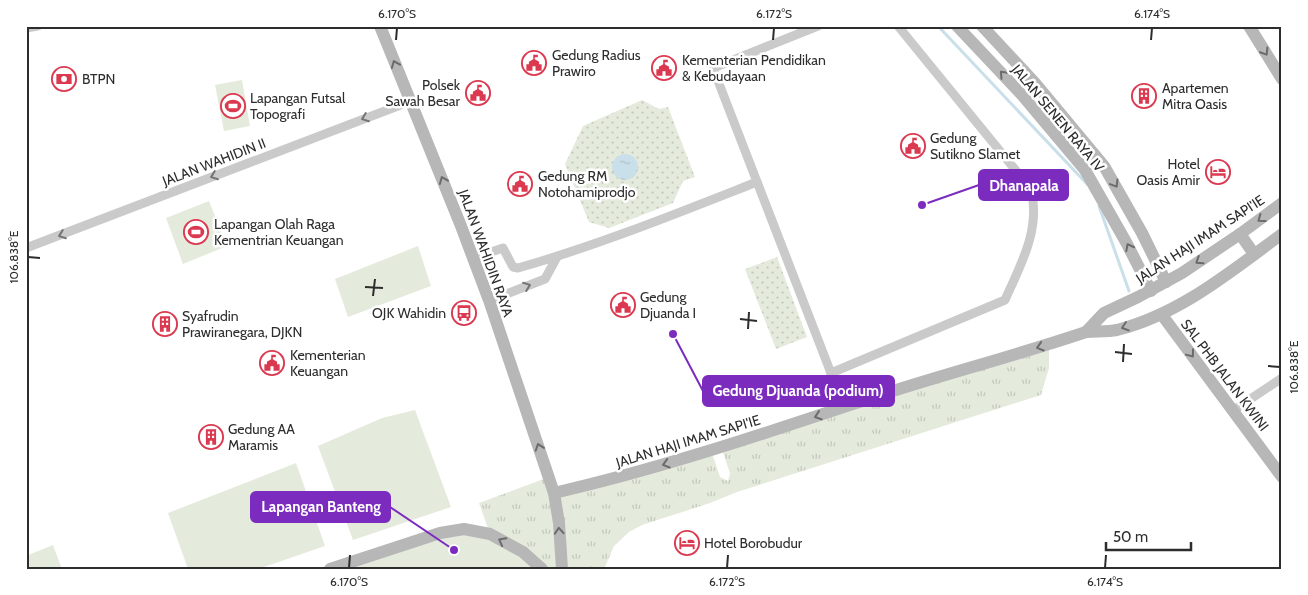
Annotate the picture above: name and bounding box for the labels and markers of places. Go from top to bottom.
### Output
place label: Gedung Radius Prawiro [552,46,641,80]
public building icon: Gedung Radius Prawiro [521,50,547,76]
place label: Kementerian Pendidikan & Kebudayaan [682,51,826,85]
public building icon: Kementerian Pendidikan & Kebudayaan [651,55,677,81]
bank icon: BTPN [51,66,77,92]
place label: BTPN [82,70,115,88]
place label: Polsek Sawah Besar [385,76,461,110]
place label: Apartemen Mitra Oasis [1162,79,1229,113]
public building icon: Polsek Sawah Besar [465,80,491,106]
building icon: Apartemen Mitra Oasis [1131,83,1157,109]
place label: Lapangan Futsal Topografi [250,89,346,123]
sports icon: Lapangan Futsal Topografi [220,93,246,119]
place label: Gedung Sutikno Slamet [930,129,1021,163]
public building icon: Gedung Sutikno Slamet [900,133,926,159]
place label: Hotel Oasis Amir [1137,155,1201,189]
hotel icon: Hotel Oasis Amir [1205,159,1231,185]
place label: Gedung RM Notohamiprodjo [538,167,636,201]
callout: Dhanapala [979,170,1068,200]
public building icon: Gedung RM Notohamiprodjo [507,171,533,197]
place label: Lapangan Olah Raga Kementrian Keuangan [214,215,344,249]
sports icon: Lapangan Olah Raga Kementrian Keuangan [183,219,209,245]
place label: Gedung Djuanda I [640,288,696,322]
public building icon: Gedung Djuanda I [610,292,636,318]
bus stop icon: OJK Wahidin [451,300,477,326]
place label: OJK Wahidin [372,304,446,322]
place label: Syafrudin Prawiranegara, DJKN [182,307,302,341]
building icon: Syafrudin Prawiranegara, DJKN [152,311,178,337]
place label: Kementerian Keuangan [290,346,366,380]
public building icon: Kementerian Keuangan [259,350,285,376]
callout: Gedung Djuanda (podium) [703,376,894,406]
place label: Gedung AA Maramis [228,420,295,454]
building icon: Gedung AA Maramis [198,424,224,450]
callout: Lapangan Banteng [251,492,390,522]
hotel icon: Hotel Borobudur [674,530,700,556]
place label: Hotel Borobudur [704,534,803,552]

